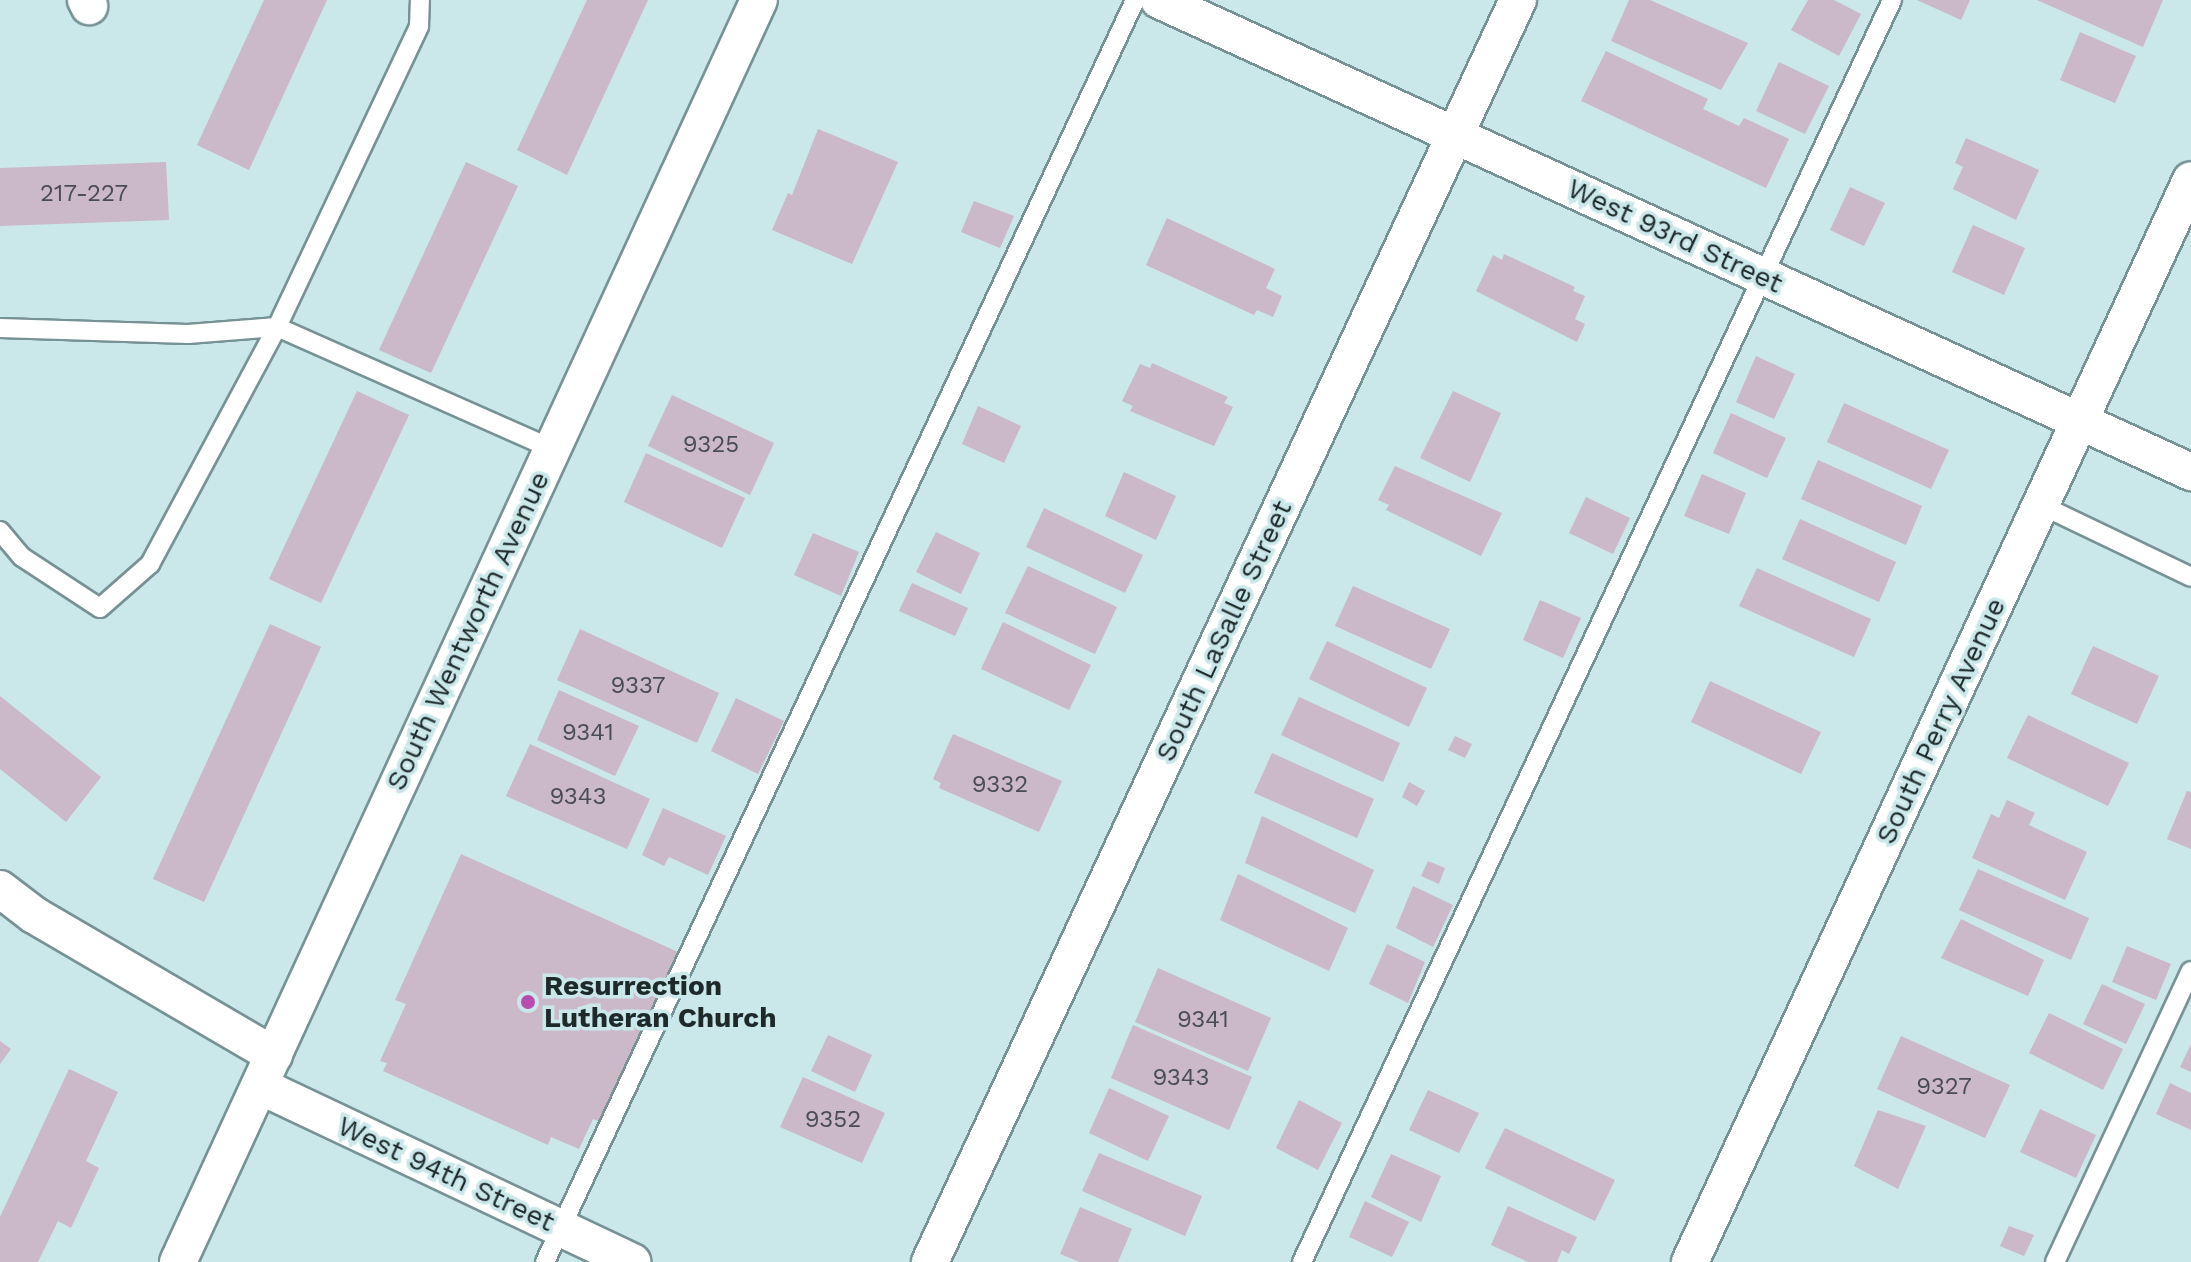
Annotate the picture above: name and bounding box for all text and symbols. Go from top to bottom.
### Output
street label: West 93rd Street [1562,171,1788,301]
house number: 217-227 [40,180,128,208]
house number: 9325 [683,431,739,459]
street label: South Wentworth Avenue [379,465,557,797]
street label: South LaSalle Street [1149,495,1299,767]
street label: South Perry Avenue [1869,592,2013,850]
house number: 9337 [611,672,665,700]
house number: 9341 [562,719,614,747]
house number: 9332 [972,771,1028,799]
house number: 9343 [550,783,606,811]
place label: Resurrection Lutheran Church [544,969,777,1035]
marker: Resurrection Lutheran Church [519,993,537,1011]
house number: 9341 [1177,1006,1229,1034]
house number: 9343 [1153,1064,1209,1092]
house number: 9327 [1916,1073,1972,1101]
house number: 9352 [805,1106,861,1134]
street label: West 94th Street [332,1109,560,1239]

